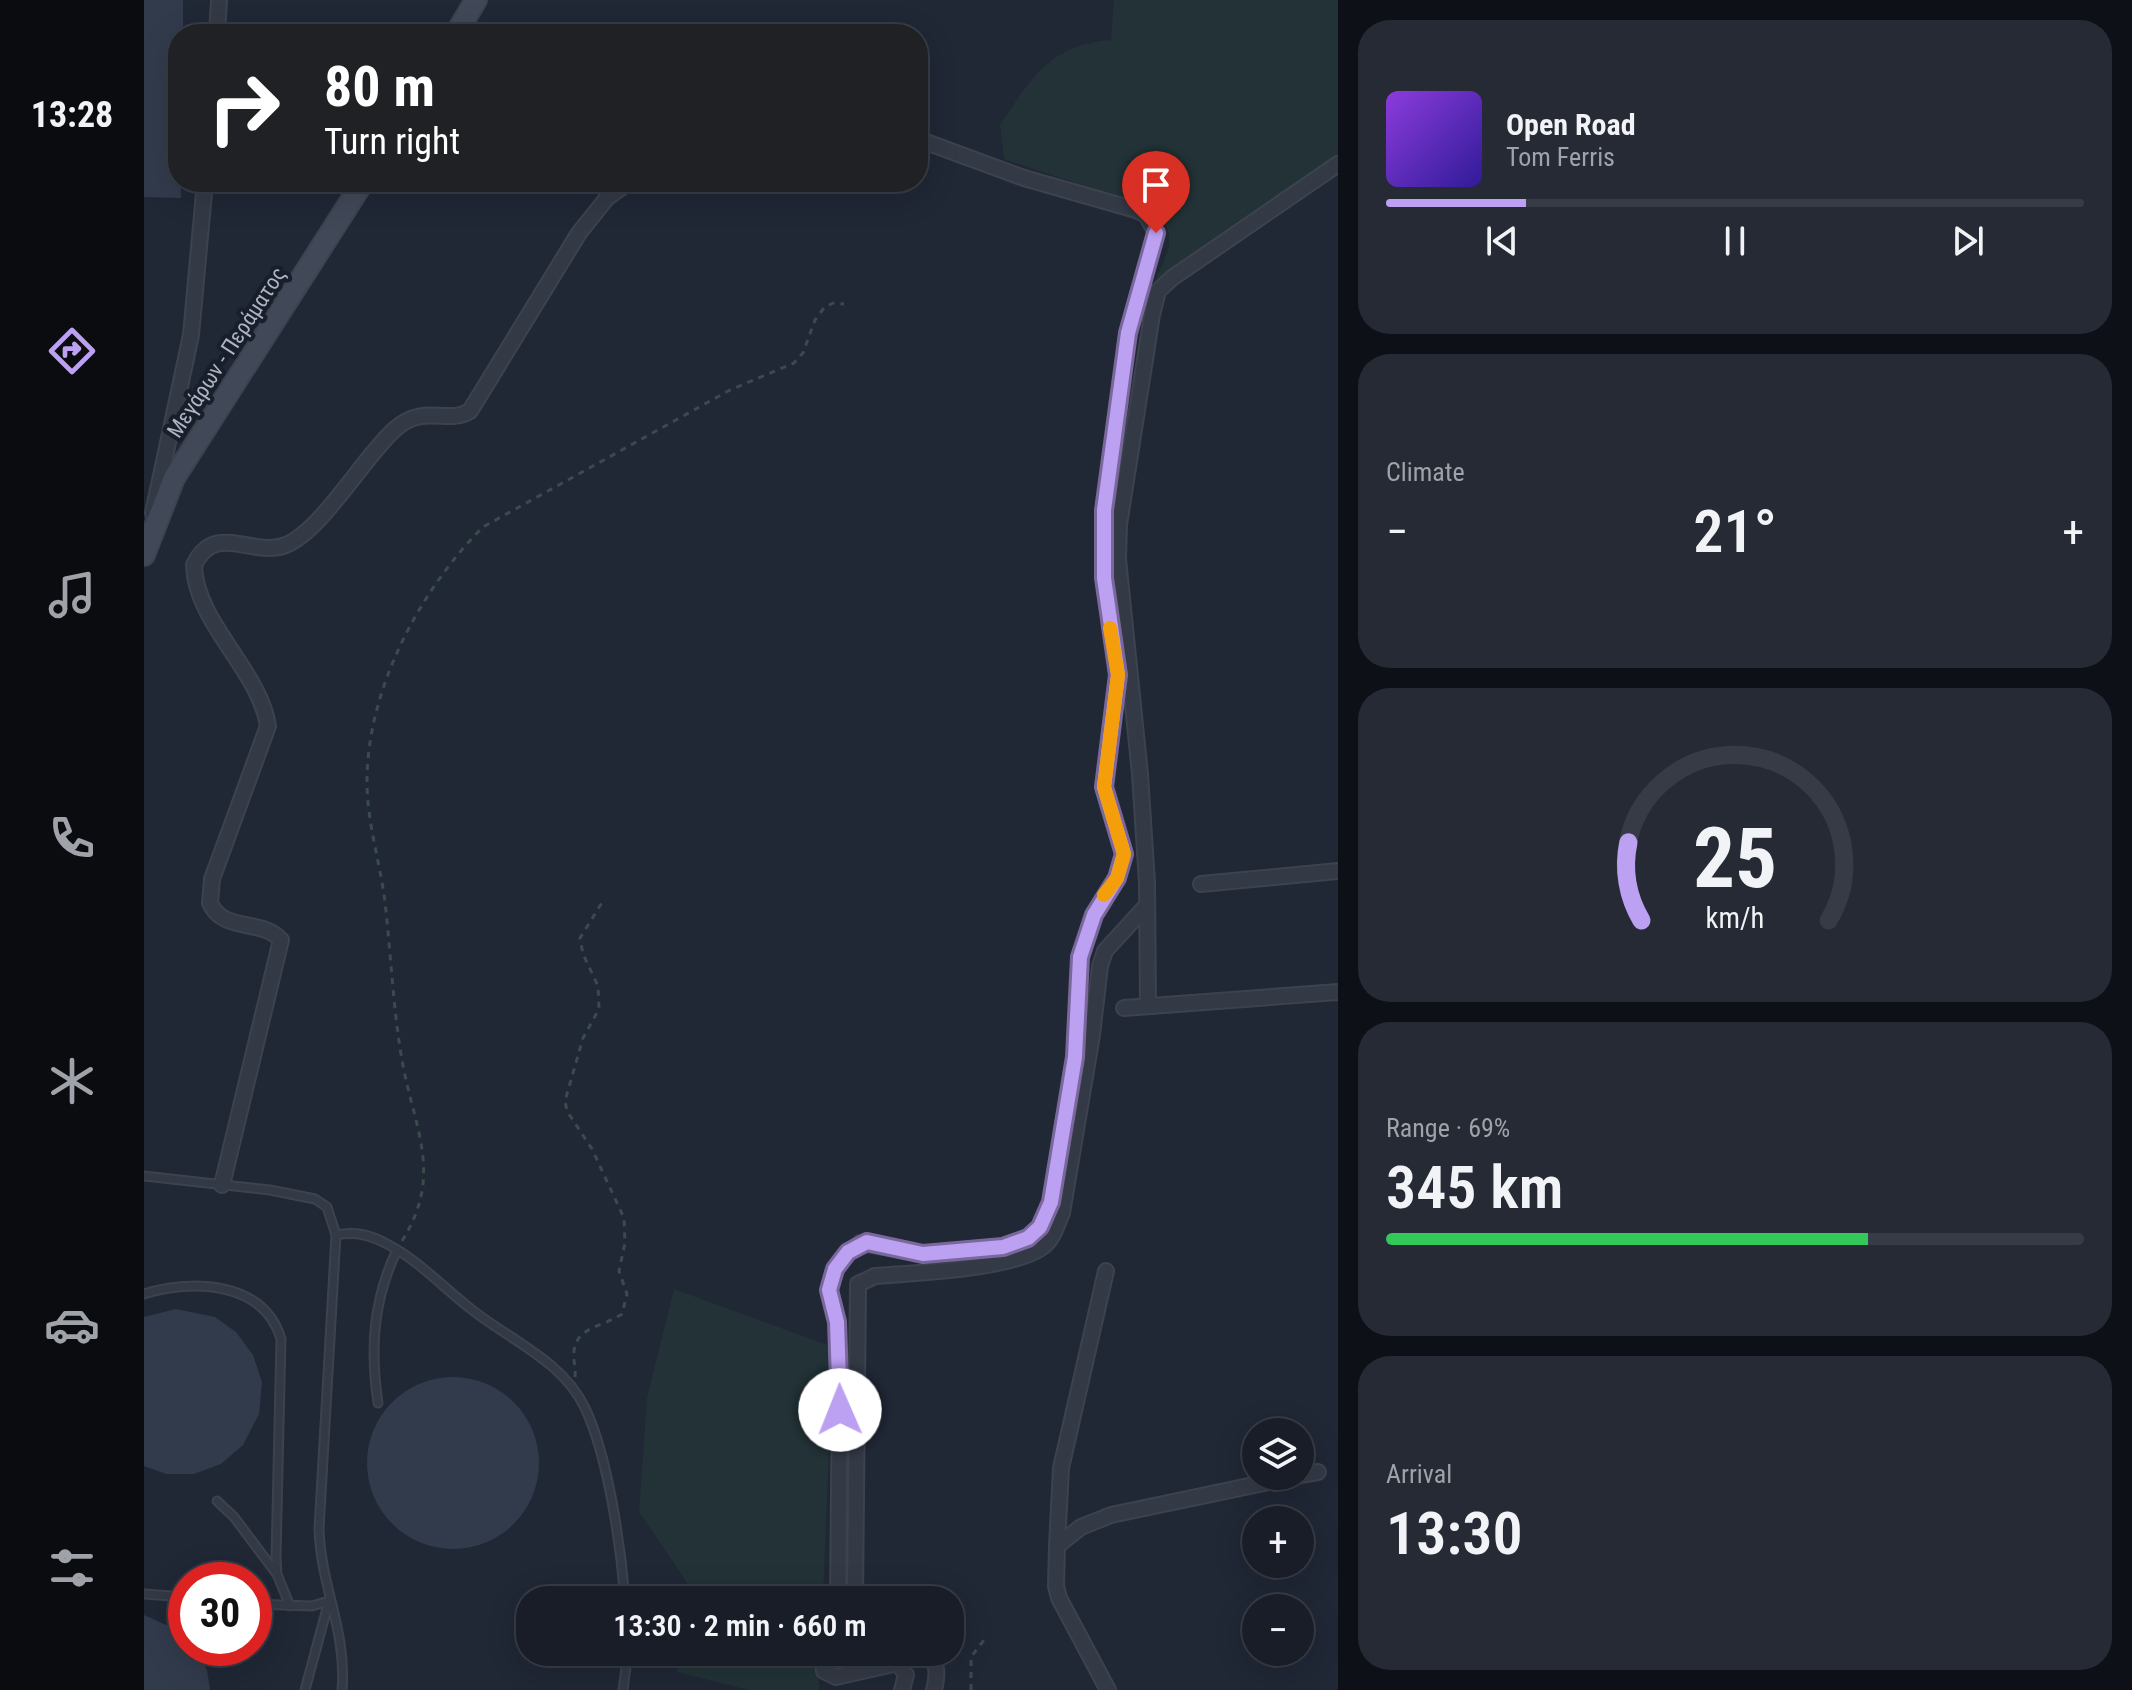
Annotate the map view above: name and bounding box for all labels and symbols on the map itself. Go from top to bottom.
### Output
pin [1122,151,1190,233]
street label: Μεγάρων - Περάματος [162,262,291,442]
position arrow [798,1368,882,1452]
speed limit sign: 30 [168,1562,272,1666]

